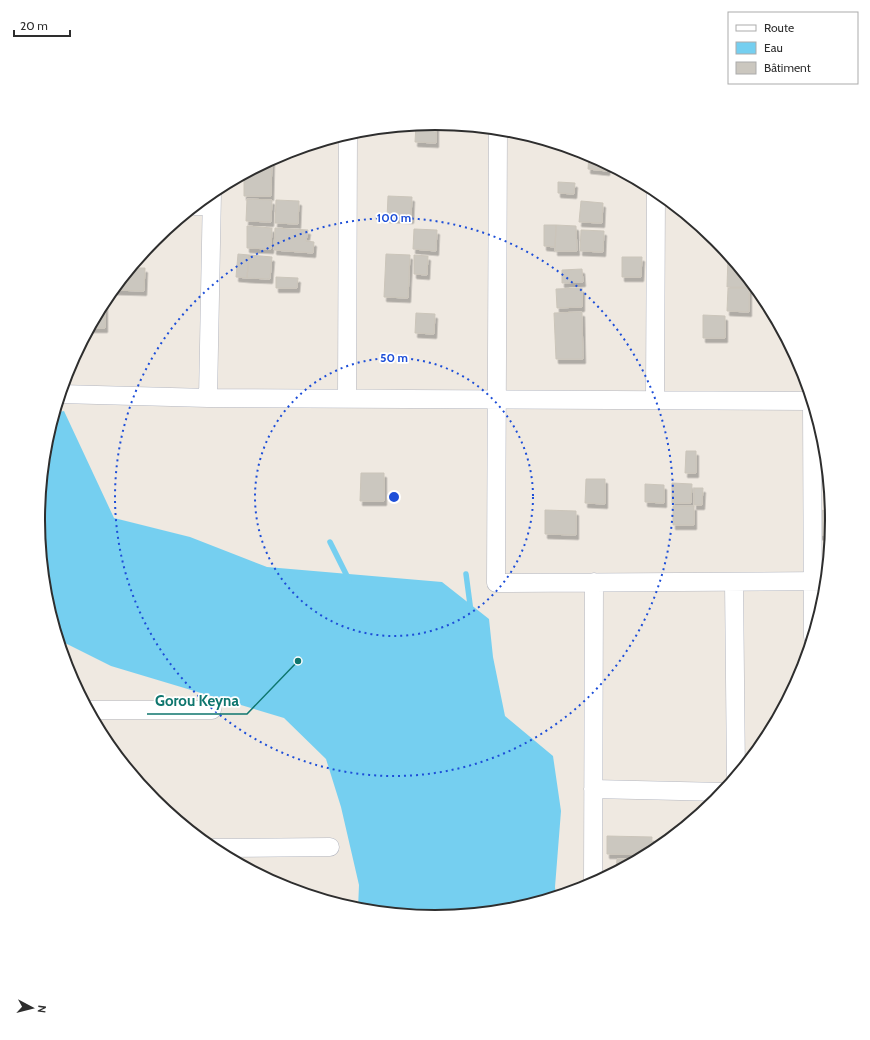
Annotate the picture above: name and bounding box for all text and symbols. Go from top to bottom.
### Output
scale bar [14,12,70,38]
legend [728,12,858,84]
text: 20 m [20,18,48,33]
text: Route [764,20,794,35]
text: Eau [764,40,783,55]
text: Bâtiment [764,60,811,75]
text: 100 m [377,210,411,225]
text: 50 m [380,350,408,365]
centre of rings [387,490,401,504]
callout: Gorou Keyna [147,687,247,714]
text: Gorou Keyna [155,692,239,710]
north arrow [12,988,52,1028]
text: N [35,1005,49,1014]

